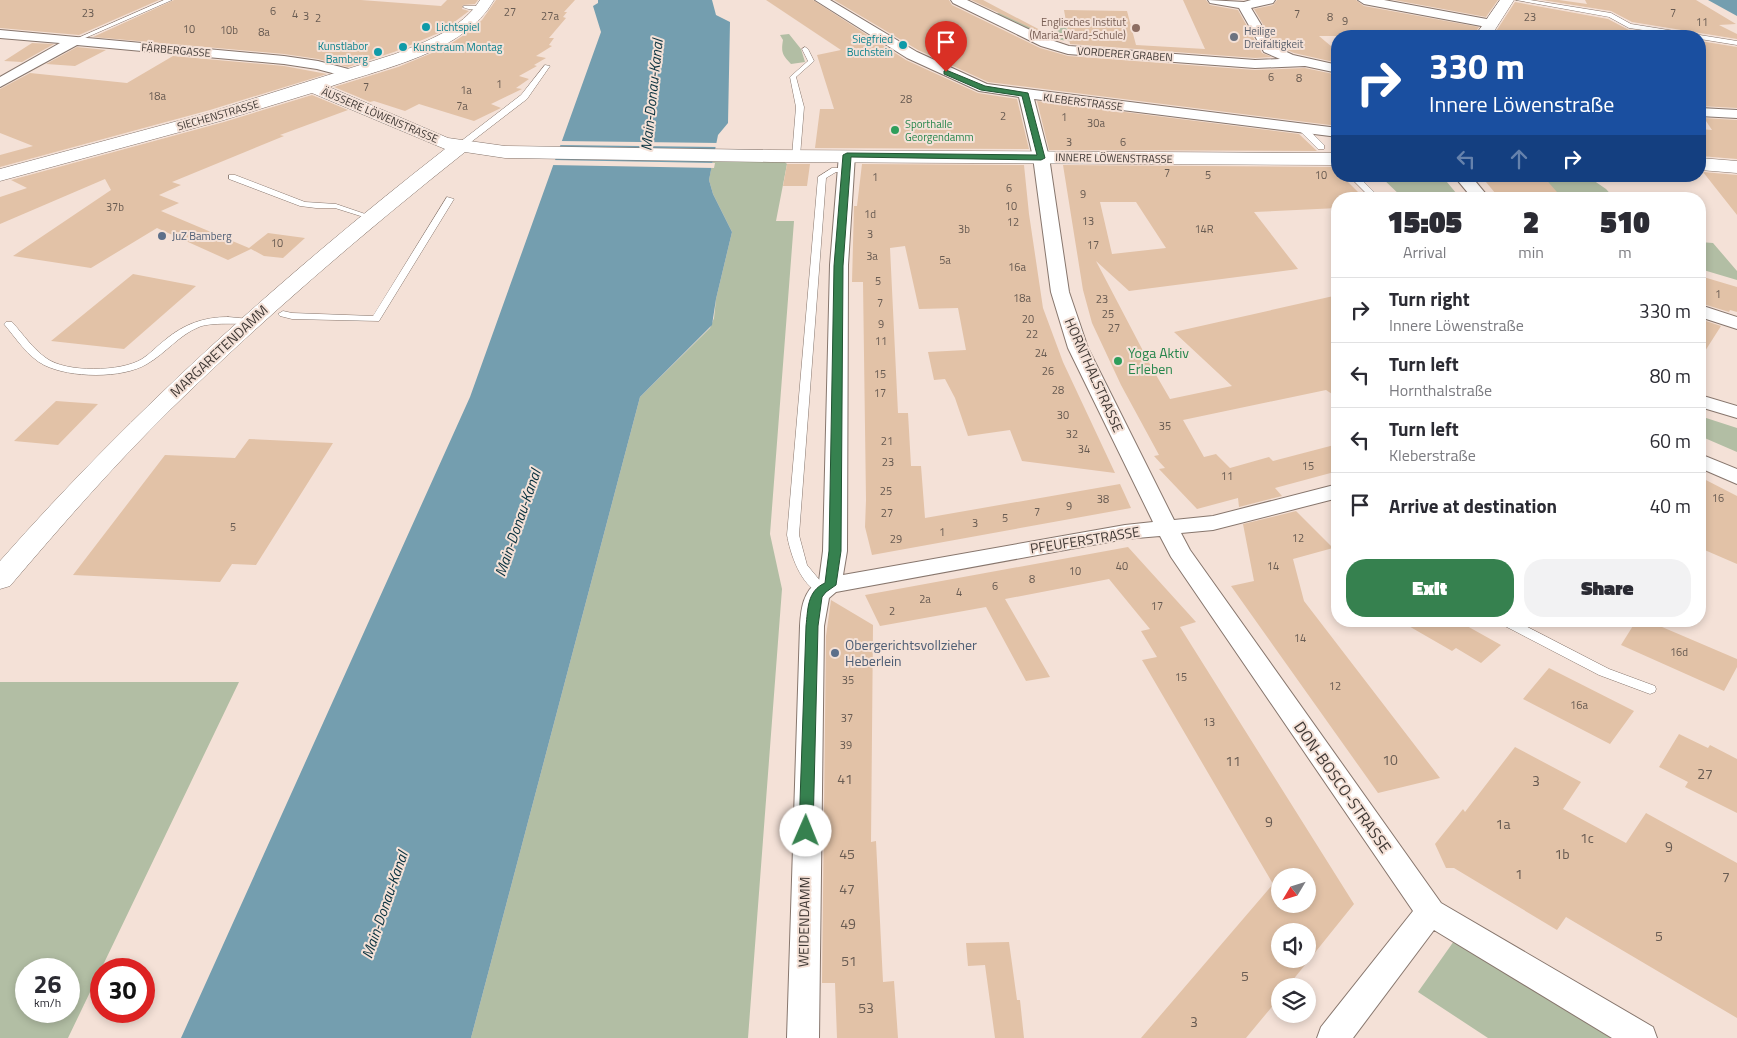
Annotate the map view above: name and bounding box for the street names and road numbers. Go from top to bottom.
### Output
street label: FÄRBERGASSE [141,39,211,61]
street label: VORDERER GRABEN [1077,43,1173,65]
street label: ÄUSSERE LÖWENSTRASSE [319,83,441,147]
street label: KLEBERSTRASSE [1042,89,1124,115]
street label: SIECHENSTRASSE [175,96,261,134]
street label: INNERE LÖWENSTRASSE [1055,149,1173,167]
street label: MARGARETENDAMM [165,300,272,402]
street label: HORNTHALSTRASSE [1060,314,1129,436]
street label: PFEUFERSTRASSE [1029,520,1142,559]
street label: DON-BOSCO-STRASSE [1288,716,1398,858]
street label: WEIDENDAMM [792,877,815,967]

